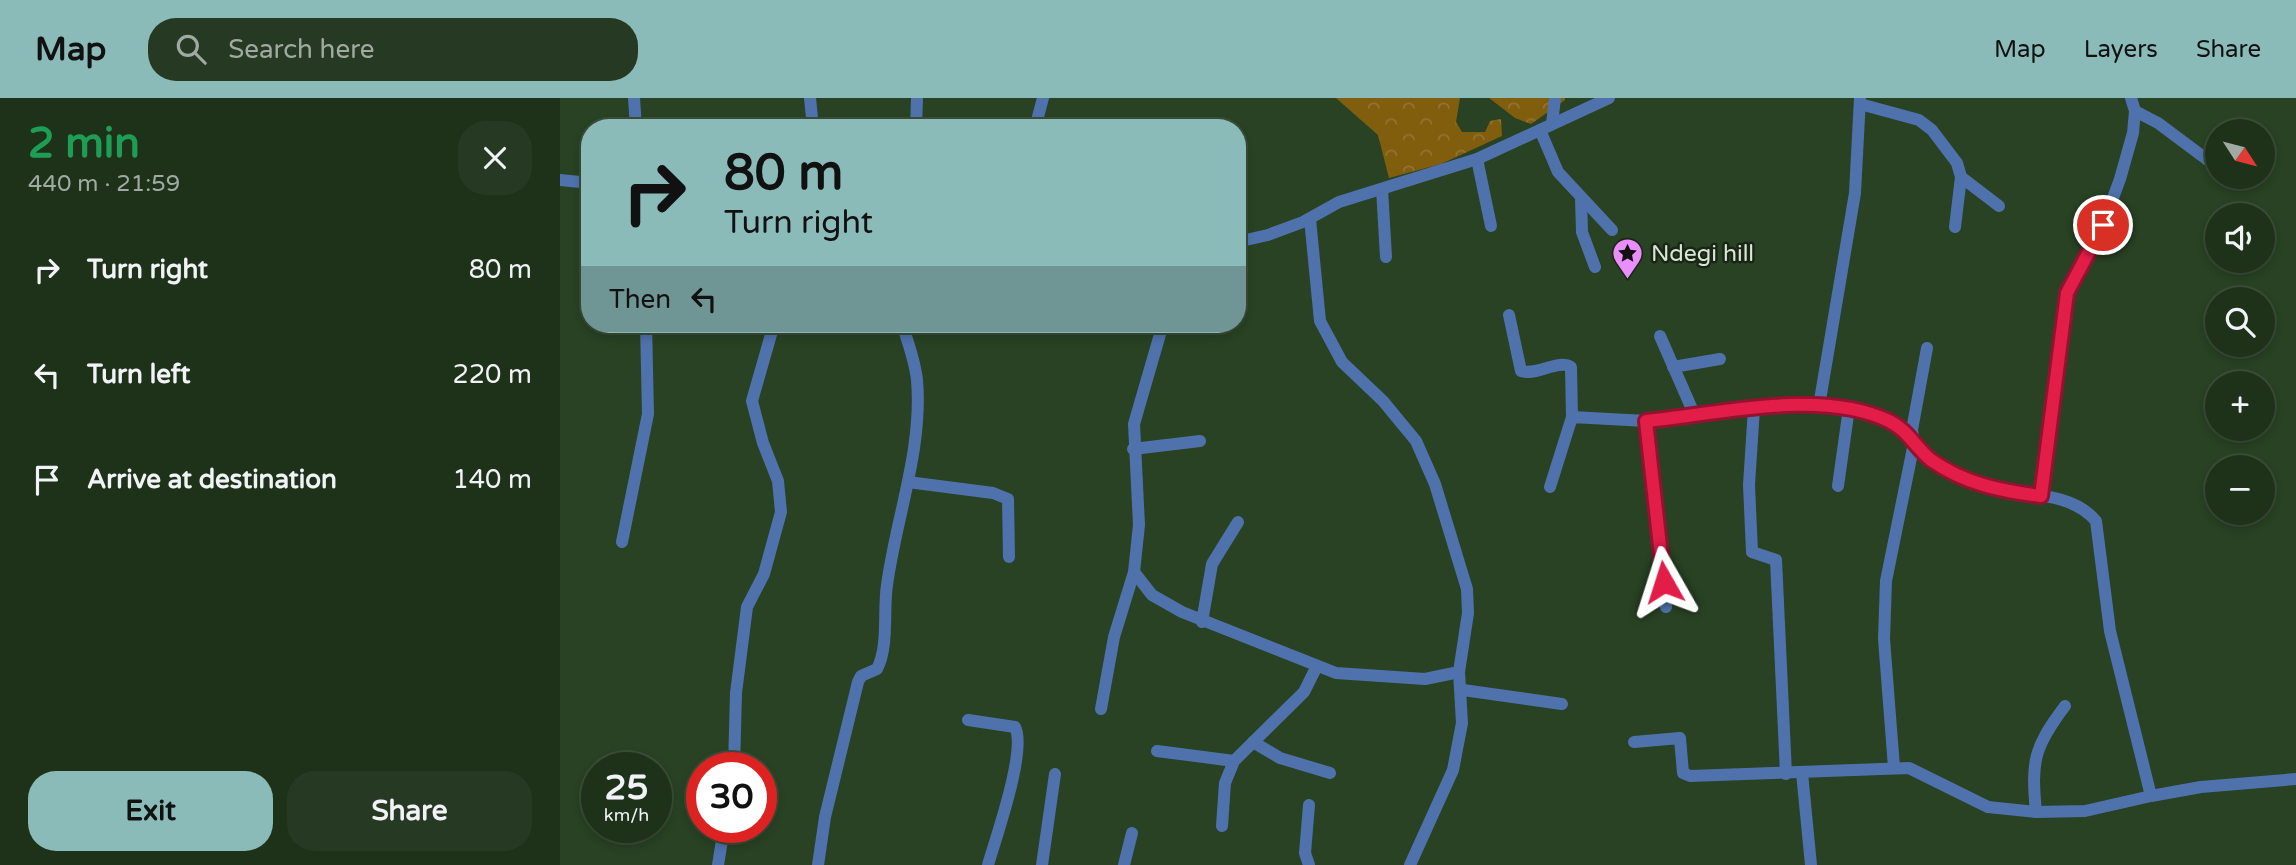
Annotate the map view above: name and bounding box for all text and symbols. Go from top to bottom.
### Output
search box [148,18,638,81]
text: Map [35,30,106,69]
icon: search [172,30,210,68]
text: Search here [228,34,374,65]
text: Map [1994,35,2046,64]
text: Layers [2084,35,2158,64]
text: Share [2196,35,2261,64]
text: 2 min [28,118,140,169]
north arrow [2205,119,2275,189]
map controls [2205,119,2275,525]
button: close [458,121,532,195]
text: 80 m [724,144,843,203]
icon: right [609,147,700,238]
text: 440 m · 21:59 [28,170,180,198]
pin [2073,195,2133,255]
button: sound [2205,203,2275,273]
text: Turn right [724,204,873,242]
icon: arrive [2084,206,2122,244]
place icon: Ndegi hill [1611,236,1645,280]
place label: Ndegi hill [1651,240,1754,268]
icon: right [28,251,66,289]
text: Turn right [87,254,208,285]
text: 80 m [469,254,532,285]
icon: left [685,280,723,318]
text: Then [609,284,671,315]
button: search [2205,287,2275,357]
icon: left [28,356,66,394]
text: Turn left [87,359,190,390]
text: 220 m [452,359,532,390]
button: + [2205,371,2275,441]
button: − [2205,455,2275,525]
icon: arrive [28,461,66,499]
text: Arrive at destination [87,464,337,495]
text: 140 m [452,464,532,495]
position arrow [1627,545,1701,619]
speed limit sign: 30 [686,752,777,843]
text: 25 [605,767,648,809]
button: Exit [28,771,273,851]
button: Share [287,771,532,851]
text: km/h [604,804,649,826]

